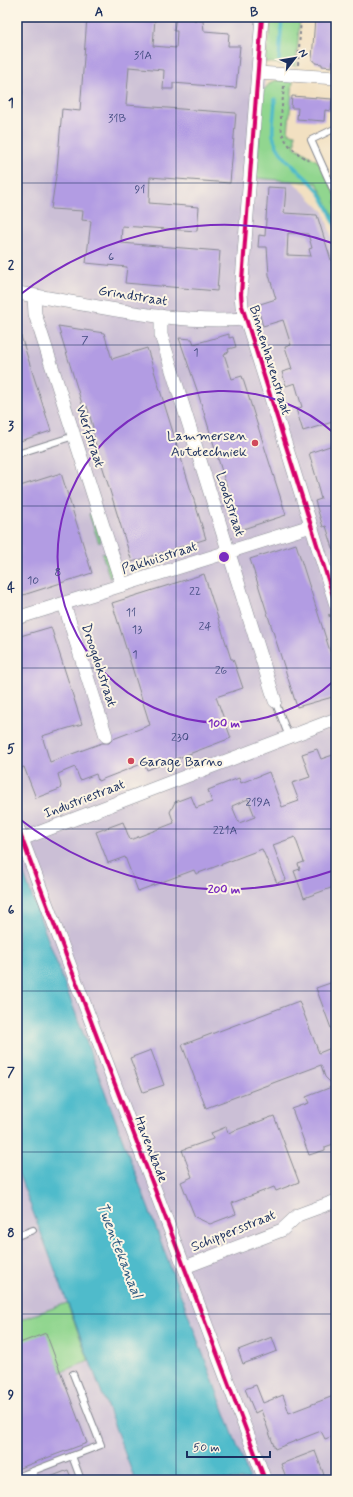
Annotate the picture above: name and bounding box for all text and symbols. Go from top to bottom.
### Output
text: A [95,4,103,21]
text: B [250,4,259,21]
north arrow [275,38,315,78]
text: N [295,47,311,60]
house number: 31A [134,48,152,64]
text: 1 [8,95,14,112]
house number: 31B [108,111,126,127]
house number: 91 [134,182,146,198]
house number: 6 [108,249,114,265]
text: 2 [8,257,15,274]
street label: Grindstraat [97,282,169,310]
street label: Binnenhavenstraat [245,303,295,417]
house number: 7 [81,333,89,349]
house number: 1 [193,345,199,361]
street label: Werfstraat [72,403,109,470]
text: 3 [8,418,14,435]
place label: Lammersen Autotechniek [167,427,247,461]
marker: Lammersen Autotechniek [250,438,260,448]
street label: Loodsstraat [211,470,249,539]
street label: Pakhuisstraat [119,537,199,579]
centre of rings [217,550,231,564]
house number: 8 [55,565,61,581]
house number: 10 [27,573,39,589]
text: 4 [7,580,15,597]
house number: 22 [189,584,201,600]
house number: 11 [126,605,136,621]
house number: 24 [198,619,212,635]
street label: Droogdokstraat [77,621,121,709]
house number: 13 [132,622,142,638]
house number: 1 [132,647,138,663]
house number: 26 [215,663,228,679]
text: 100 m [208,716,241,732]
house number: 230 [171,730,189,746]
text: 5 [7,741,15,758]
place label: Garage Barno [139,753,223,772]
marker: Garage Barno [126,756,136,766]
street label: Industriestraat [41,775,127,823]
house number: 219A [245,795,271,811]
house number: 221A [213,823,238,839]
text: 200 m [208,882,241,898]
text: 6 [8,902,15,919]
text: 7 [7,1064,15,1081]
street label: Havenkade [130,1114,172,1185]
water label: Twentekanaal [92,1200,147,1302]
street label: Schippersstraat [188,1206,278,1256]
text: 8 [7,1225,15,1242]
text: 9 [8,1387,15,1404]
scale bar [187,1433,270,1459]
text: 50 m [193,1440,220,1456]

